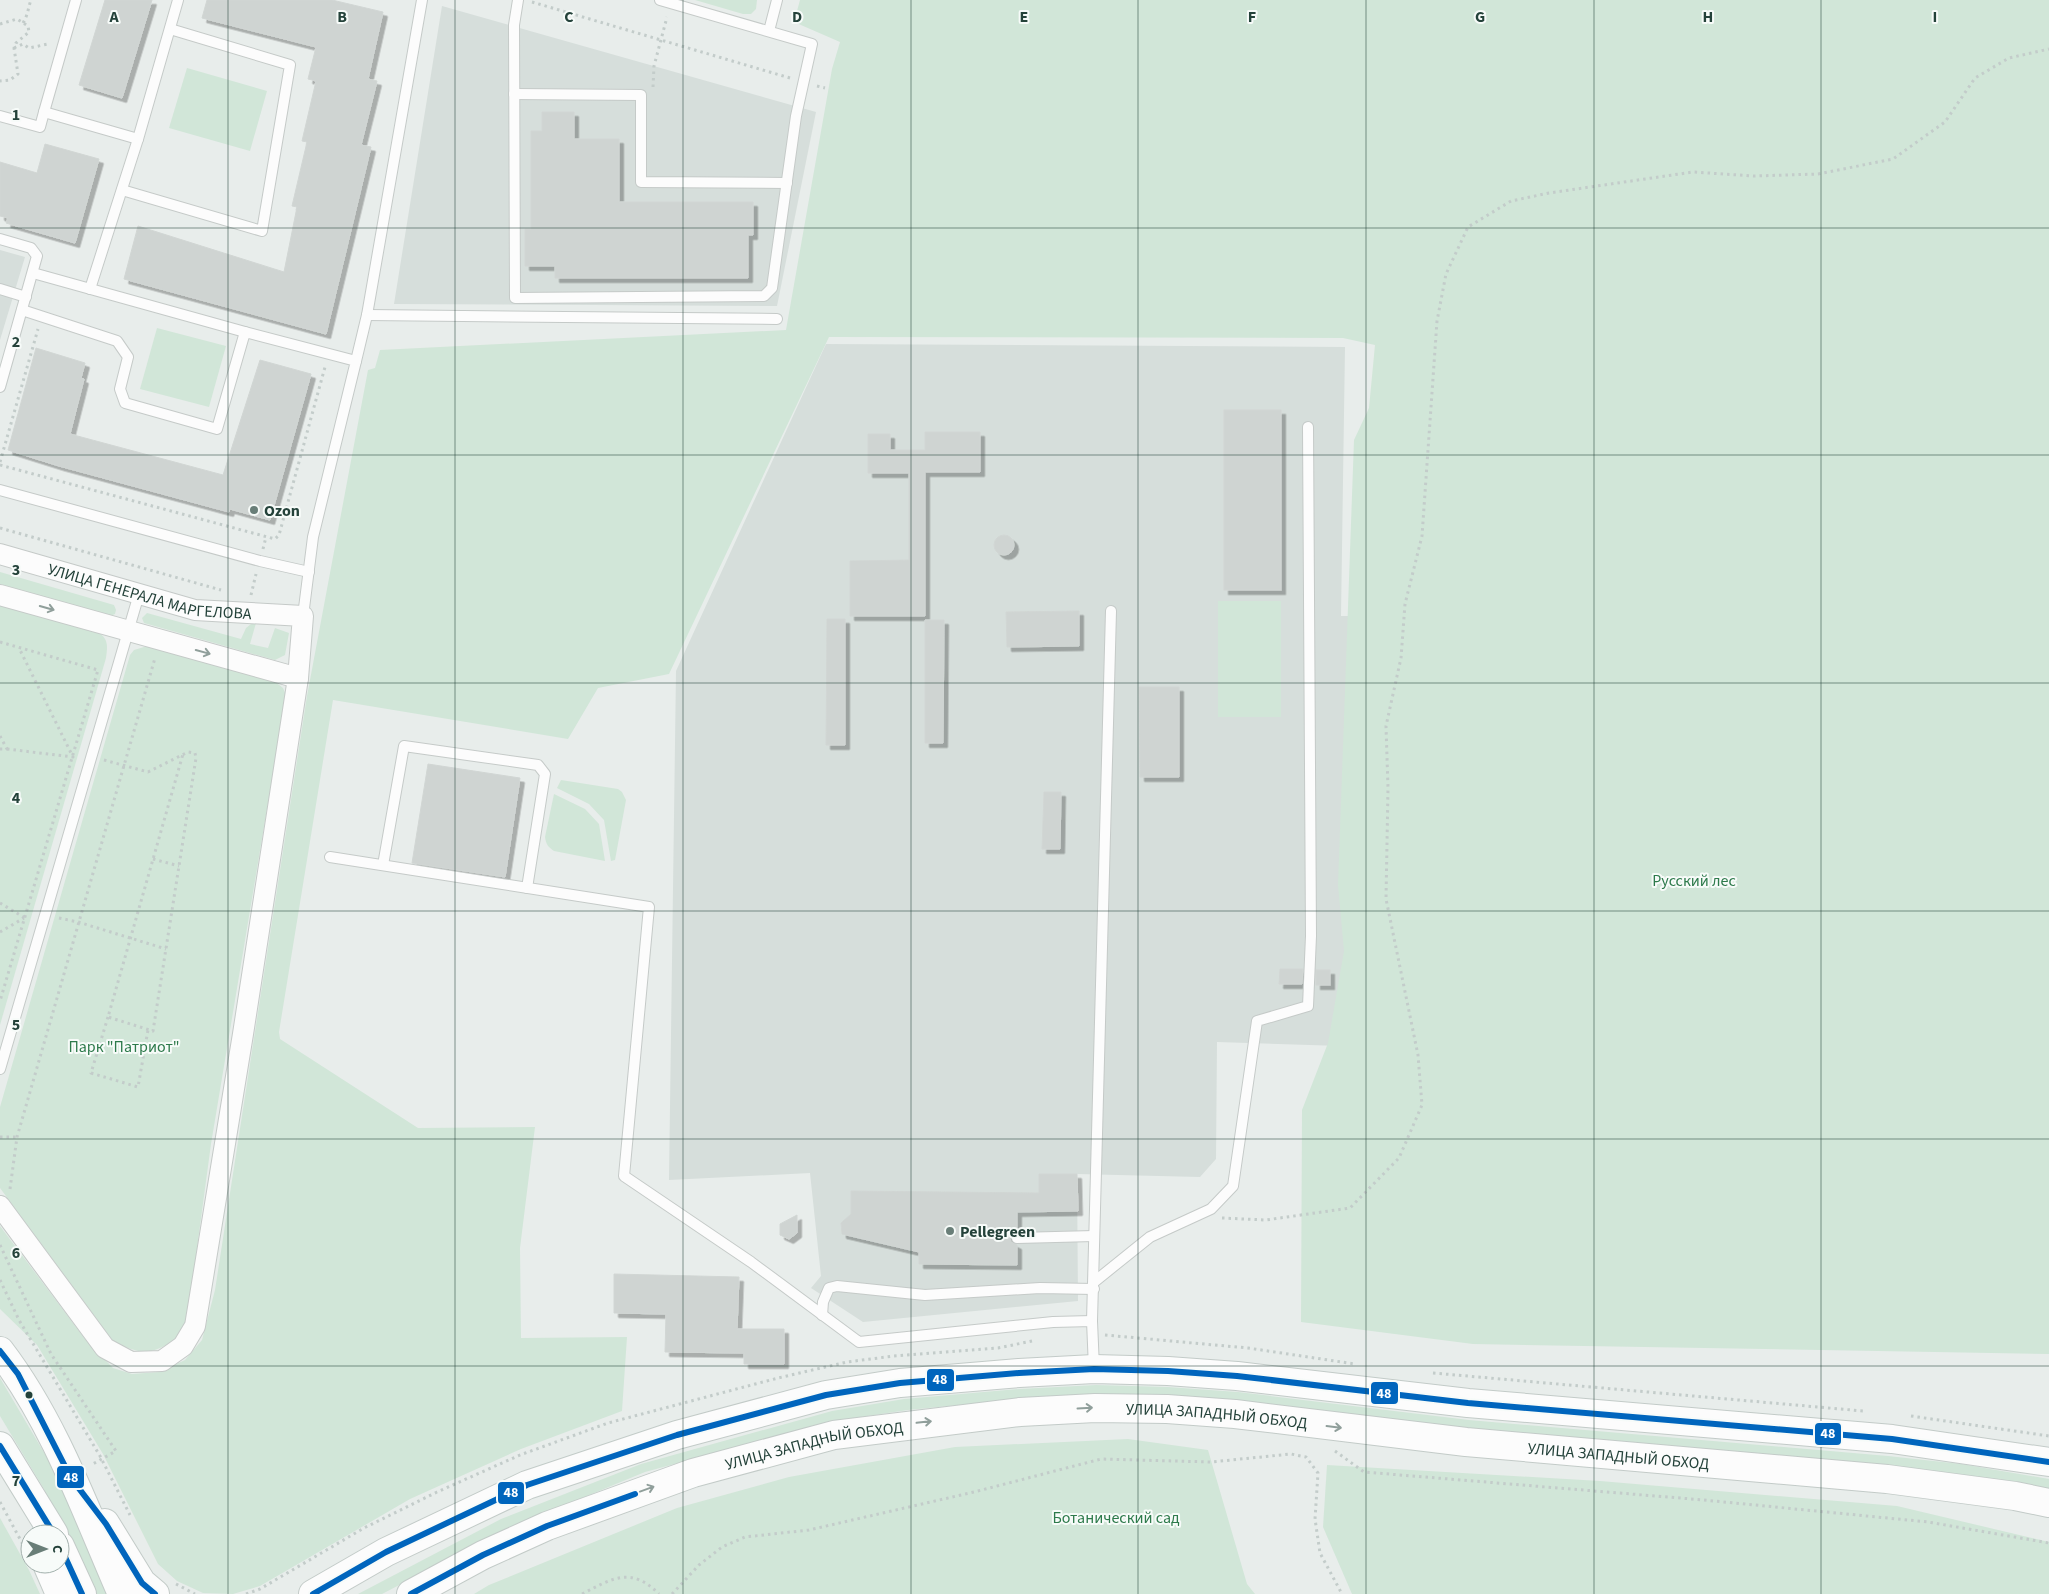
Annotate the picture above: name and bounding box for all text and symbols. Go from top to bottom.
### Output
text: A [108,6,119,28]
text: B [337,6,347,28]
text: C [564,6,574,28]
text: D [792,6,802,28]
text: E [1020,6,1028,28]
text: F [1248,6,1256,28]
text: G [1475,6,1485,28]
text: H [1703,6,1713,28]
text: I [1933,6,1937,28]
text: 1 [12,104,20,126]
text: 2 [12,331,20,353]
place label: Ozon [264,500,300,522]
marker: Ozon [248,504,260,516]
street label: УЛИЦА ГЕНЕРАЛА МАРГЕЛОВА [45,558,252,625]
text: 3 [12,559,20,581]
one-way arrow [38,604,54,614]
one-way arrow [195,648,211,657]
text: 4 [12,787,21,809]
park label: Русский лес [1652,870,1736,892]
text: 5 [12,1014,20,1036]
park label: Парк "Патриот" [68,1036,180,1058]
place label: Pellegreen [960,1221,1035,1243]
marker: Pellegreen [944,1225,956,1237]
text: 6 [12,1242,20,1264]
line badge: 48 [926,1368,955,1392]
text: 48 [933,1370,947,1390]
line badge: 48 [1370,1381,1399,1405]
text: 48 [1377,1384,1391,1404]
unlabelled marker [24,1390,34,1400]
street label: УЛИЦА ЗАПАДНЫЙ ОБХОД [1126,1398,1308,1435]
one-way arrow [1077,1404,1093,1413]
street label: УЛИЦА ЗАПАДНЫЙ ОБХОД [723,1417,904,1476]
one-way arrow [915,1417,931,1427]
one-way arrow [1326,1422,1342,1432]
line badge: 48 [1814,1422,1842,1446]
text: 48 [1821,1424,1835,1444]
street label: УЛИЦА ЗАПАДНЫЙ ОБХОД [1527,1437,1710,1475]
line badge: 48 [56,1465,85,1489]
text: 48 [64,1468,78,1488]
text: 7 [12,1470,20,1492]
line badge: 48 [497,1481,525,1505]
text: 48 [504,1483,518,1503]
one-way arrow [639,1484,655,1493]
park label: Ботанический сад [1052,1507,1180,1529]
north arrow [20,1524,70,1574]
text: С [47,1545,67,1553]

